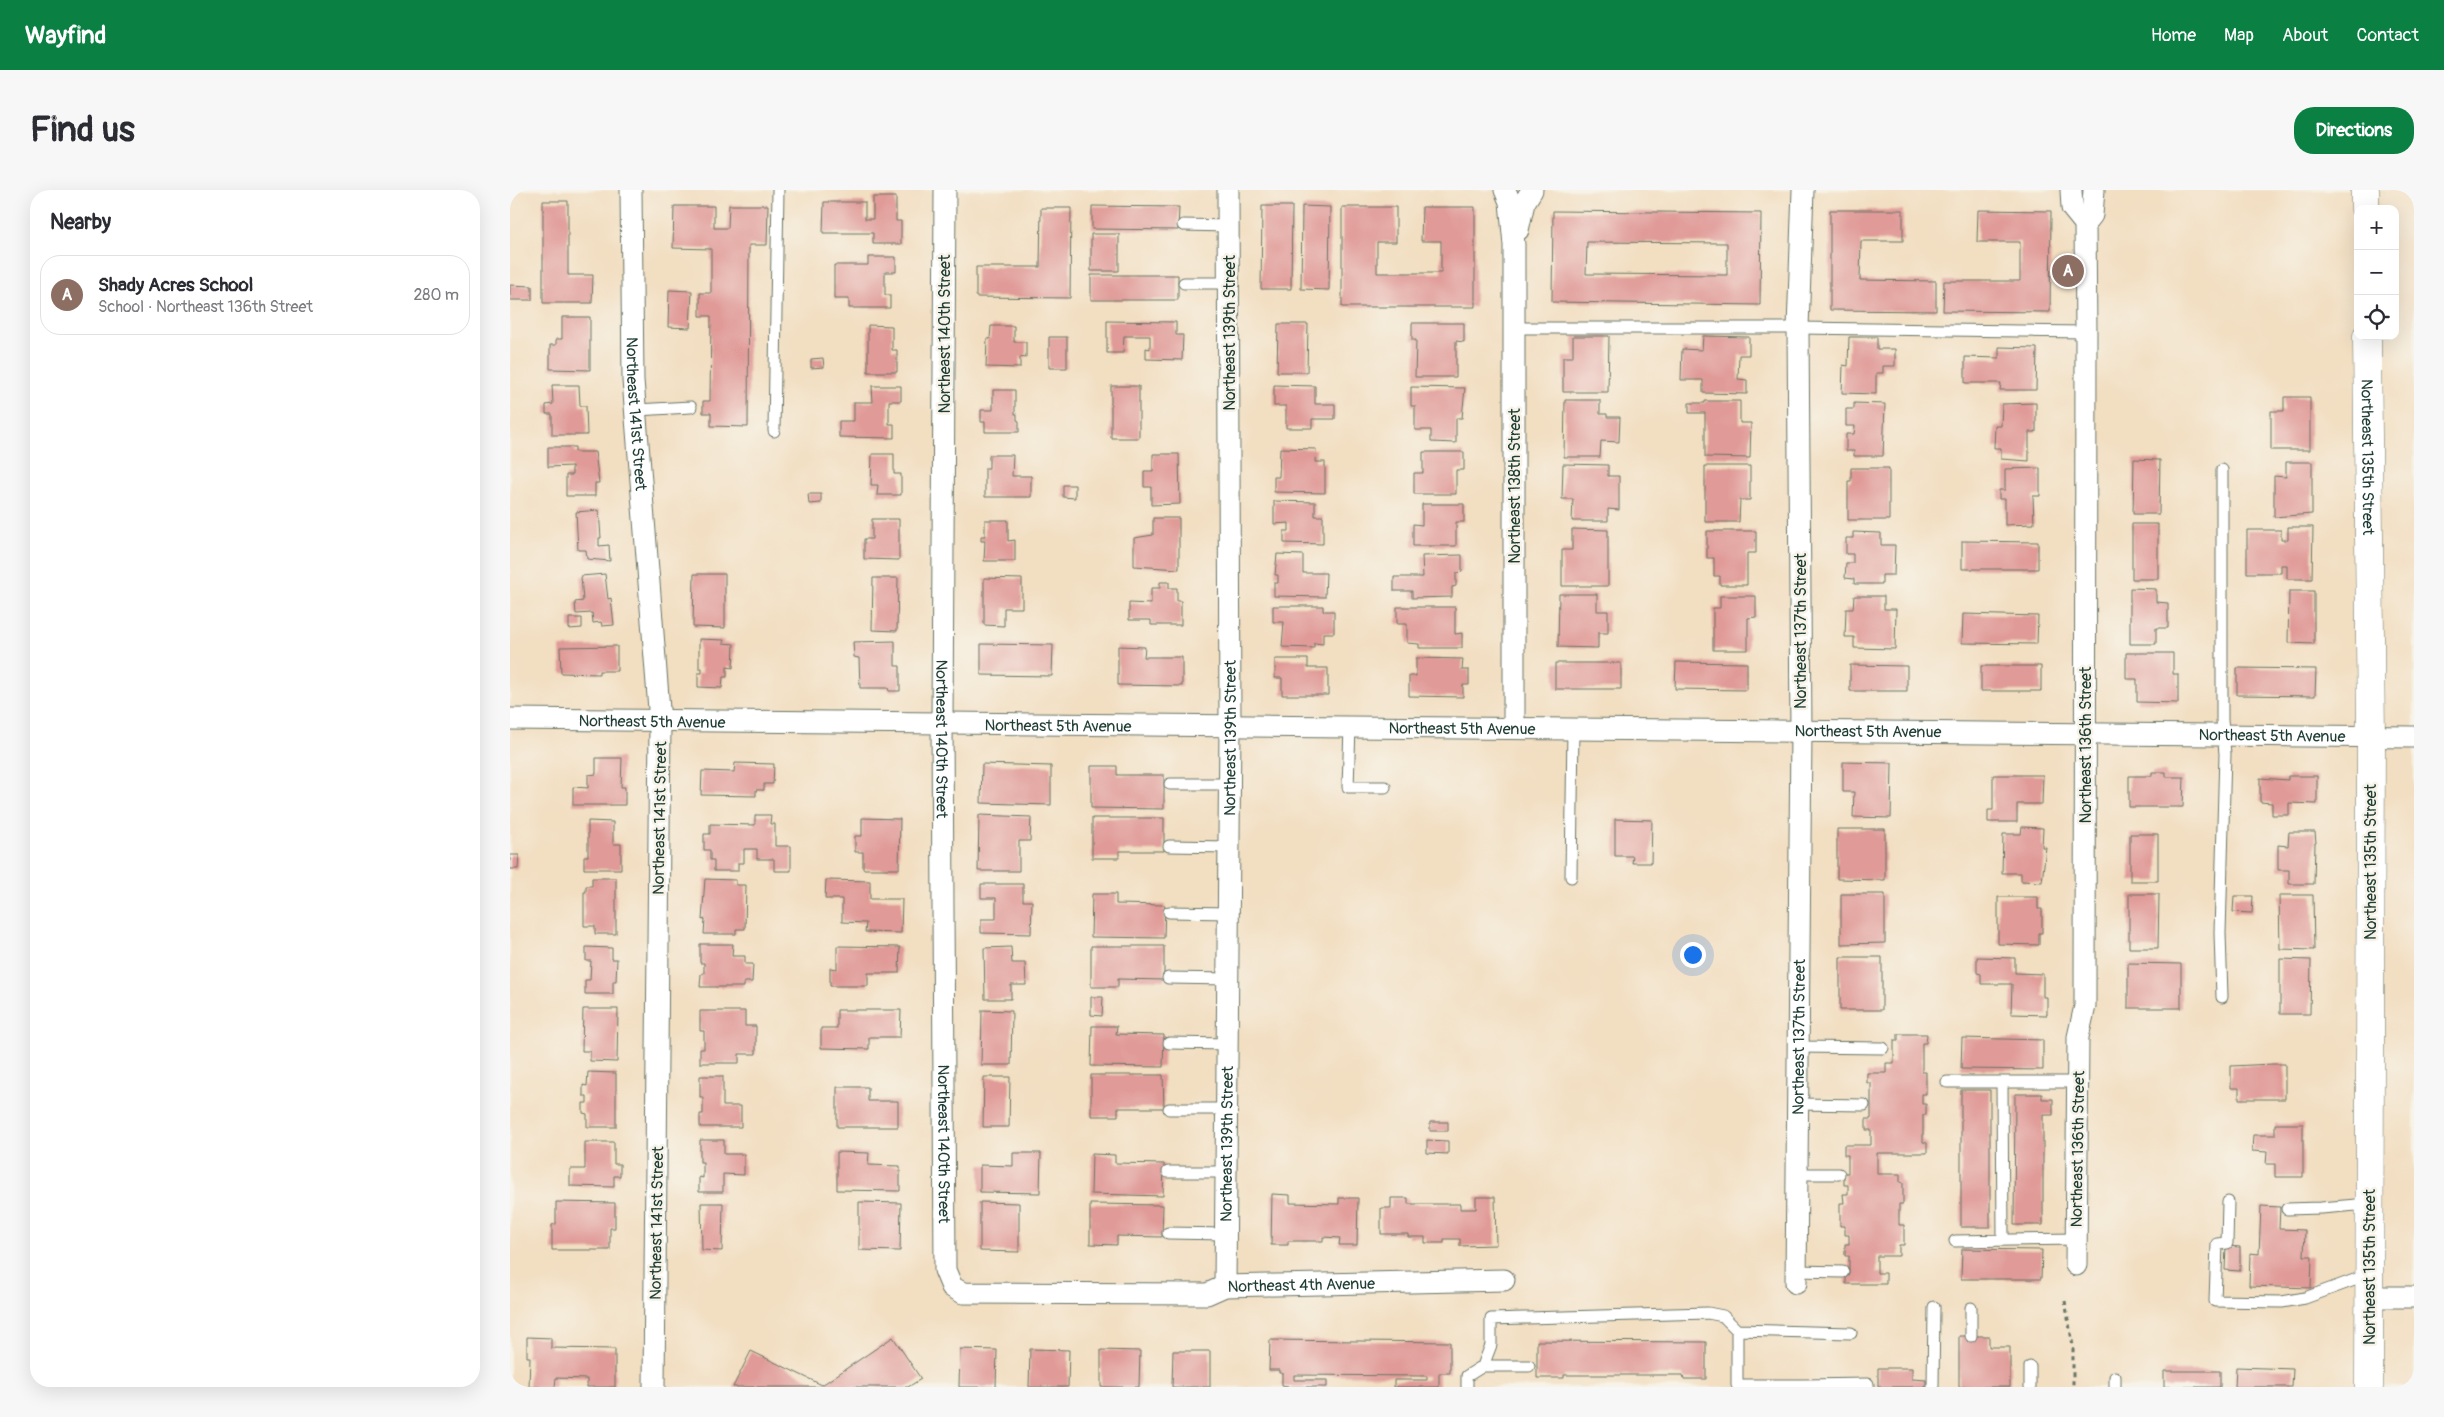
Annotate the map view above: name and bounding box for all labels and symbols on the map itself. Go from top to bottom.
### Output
pin: A [2052,252,2084,290]
street label: Northeast 140th Street [935,254,955,413]
street label: Northeast 139th Street [1220,255,1240,411]
street label: Northeast 141st Street [622,337,651,492]
street label: Northeast 135th Street [2356,379,2378,536]
street label: Northeast 138th Street [1505,408,1525,564]
street label: Northeast 137th Street [1791,552,1811,709]
street label: Northeast 140th Street [931,659,952,819]
street label: Northeast 139th Street [1220,659,1241,816]
street label: Northeast 136th Street [2076,666,2096,823]
street label: Northeast 5th Avenue [578,711,726,733]
street label: Northeast 5th Avenue [984,716,1132,737]
street label: Northeast 5th Avenue [1388,719,1536,739]
street label: Northeast 5th Avenue [1794,721,1942,742]
street label: Northeast 5th Avenue [2198,725,2346,747]
street label: Northeast 141st Street [649,740,671,895]
street label: Northeast 135th Street [2361,783,2381,940]
your location [1680,942,1706,968]
street label: Northeast 137th Street [1789,958,1810,1115]
street label: Northeast 140th Street [933,1064,954,1224]
street label: Northeast 139th Street [1217,1065,1238,1222]
street label: Northeast 136th Street [2067,1070,2089,1228]
street label: Northeast 141st Street [646,1145,668,1300]
street label: Northeast 135th Street [2360,1188,2380,1345]
street label: Northeast 4th Avenue [1227,1274,1375,1297]

